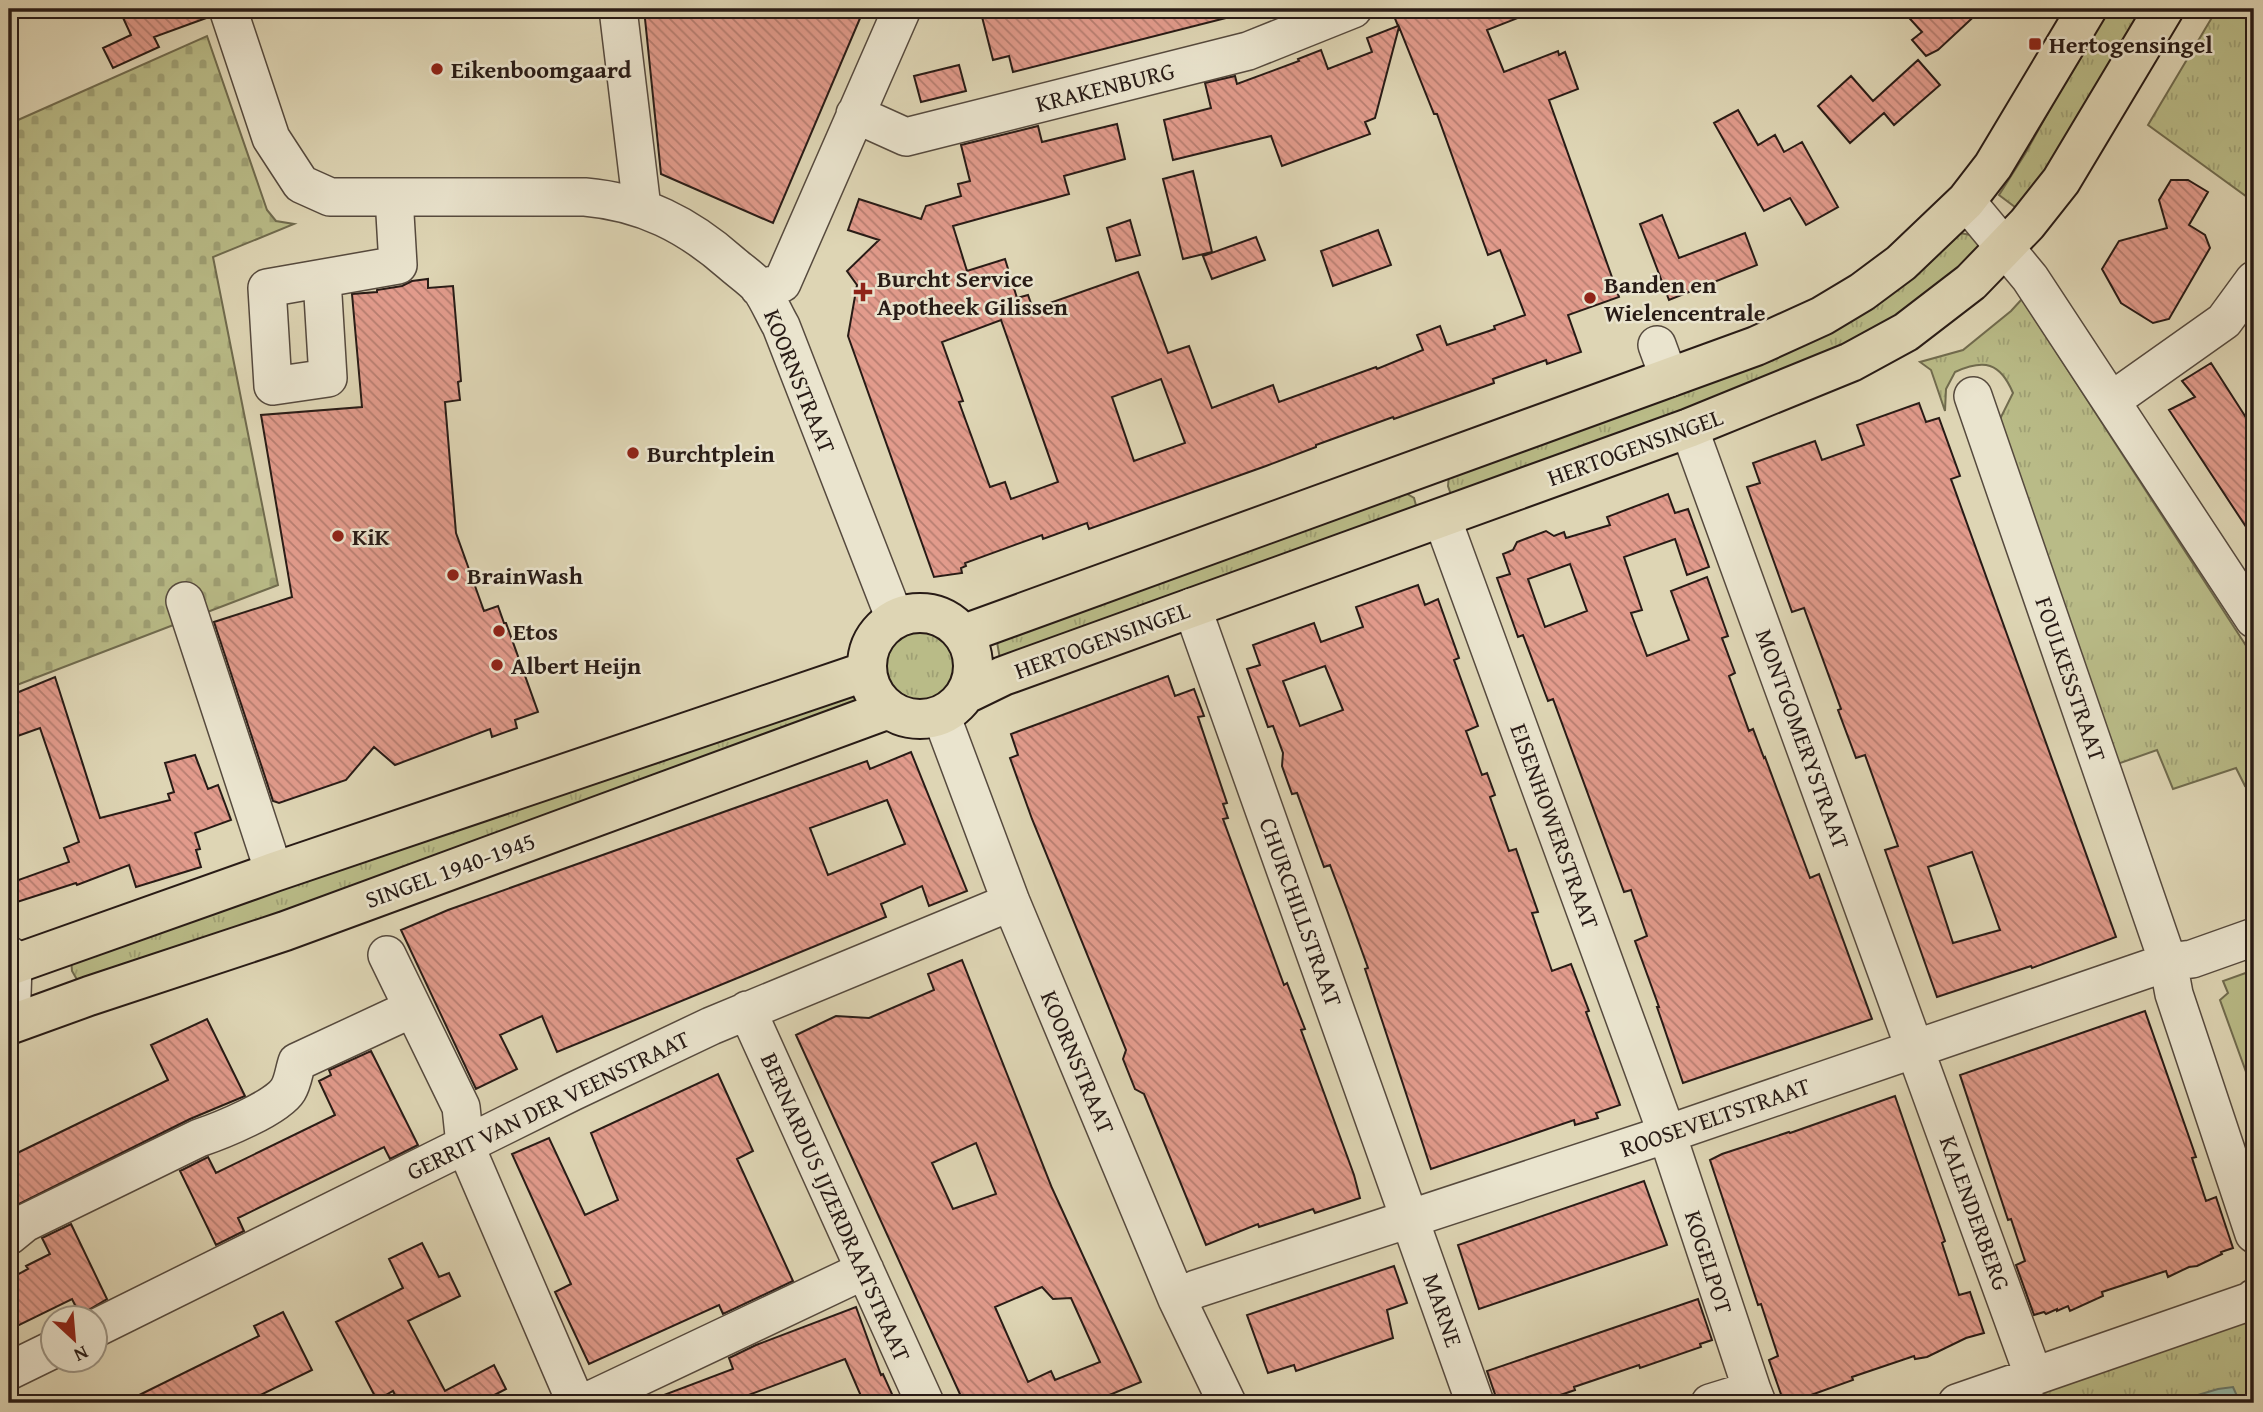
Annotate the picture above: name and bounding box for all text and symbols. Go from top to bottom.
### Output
place label: Hertogensingel [2049,27,2213,62]
marker: Hertogensingel [2027,36,2043,52]
place label: Eikenboomgaard [451,52,632,87]
street label: KRAKENBURG [1032,53,1178,121]
marker: Eikenboomgaard [429,61,445,77]
place label: Burcht Service Apotheek Gilissen [877,261,1068,324]
place label: Banden en Wielencentrale [1604,267,1766,330]
marker: Burcht Service Apotheek Gilissen [855,284,871,300]
marker: Banden en Wielencentrale [1582,290,1598,306]
street label: KOORNSTRAAT [755,304,845,458]
street label: HERTOGENSINGEL [1542,399,1728,495]
place label: Burchtplein [647,436,775,471]
marker: Burchtplein [625,445,641,461]
place label: KiK [352,519,391,554]
marker: KiK [330,528,346,544]
place label: BrainWash [467,558,583,593]
marker: BrainWash [445,567,461,583]
street label: HERTOGENSINGEL [1009,592,1195,688]
street label: FOULKESSTRAAT [2026,592,2116,766]
place label: Etos [513,614,558,649]
marker: Etos [491,623,507,639]
street label: MONTGOMERYSTRAAT [1747,624,1859,854]
place label: Albert Heijn [511,648,641,683]
marker: Albert Heijn [489,657,505,673]
street label: EISENHOWERSTRAAT [1502,718,1608,934]
street label: CHURCHILLSTRAAT [1251,813,1351,1011]
street label: SINGEL 1940-1945 [360,823,540,917]
street label: KOORNSTRAAT [1032,985,1124,1139]
street label: GERRIT VAN DER VEENSTRAAT [401,1021,695,1189]
street label: BERNARDUS IJZERDRAATSTRAAT [752,1047,920,1367]
street label: ROOSEVELTSTRAAT [1615,1068,1815,1166]
street label: KALENDERBERG [1931,1131,2019,1295]
street label: KOGELPOT [1676,1206,1742,1318]
street label: MARNE [1414,1268,1472,1352]
north arrow [38,1304,108,1374]
text: N [69,1339,93,1370]

